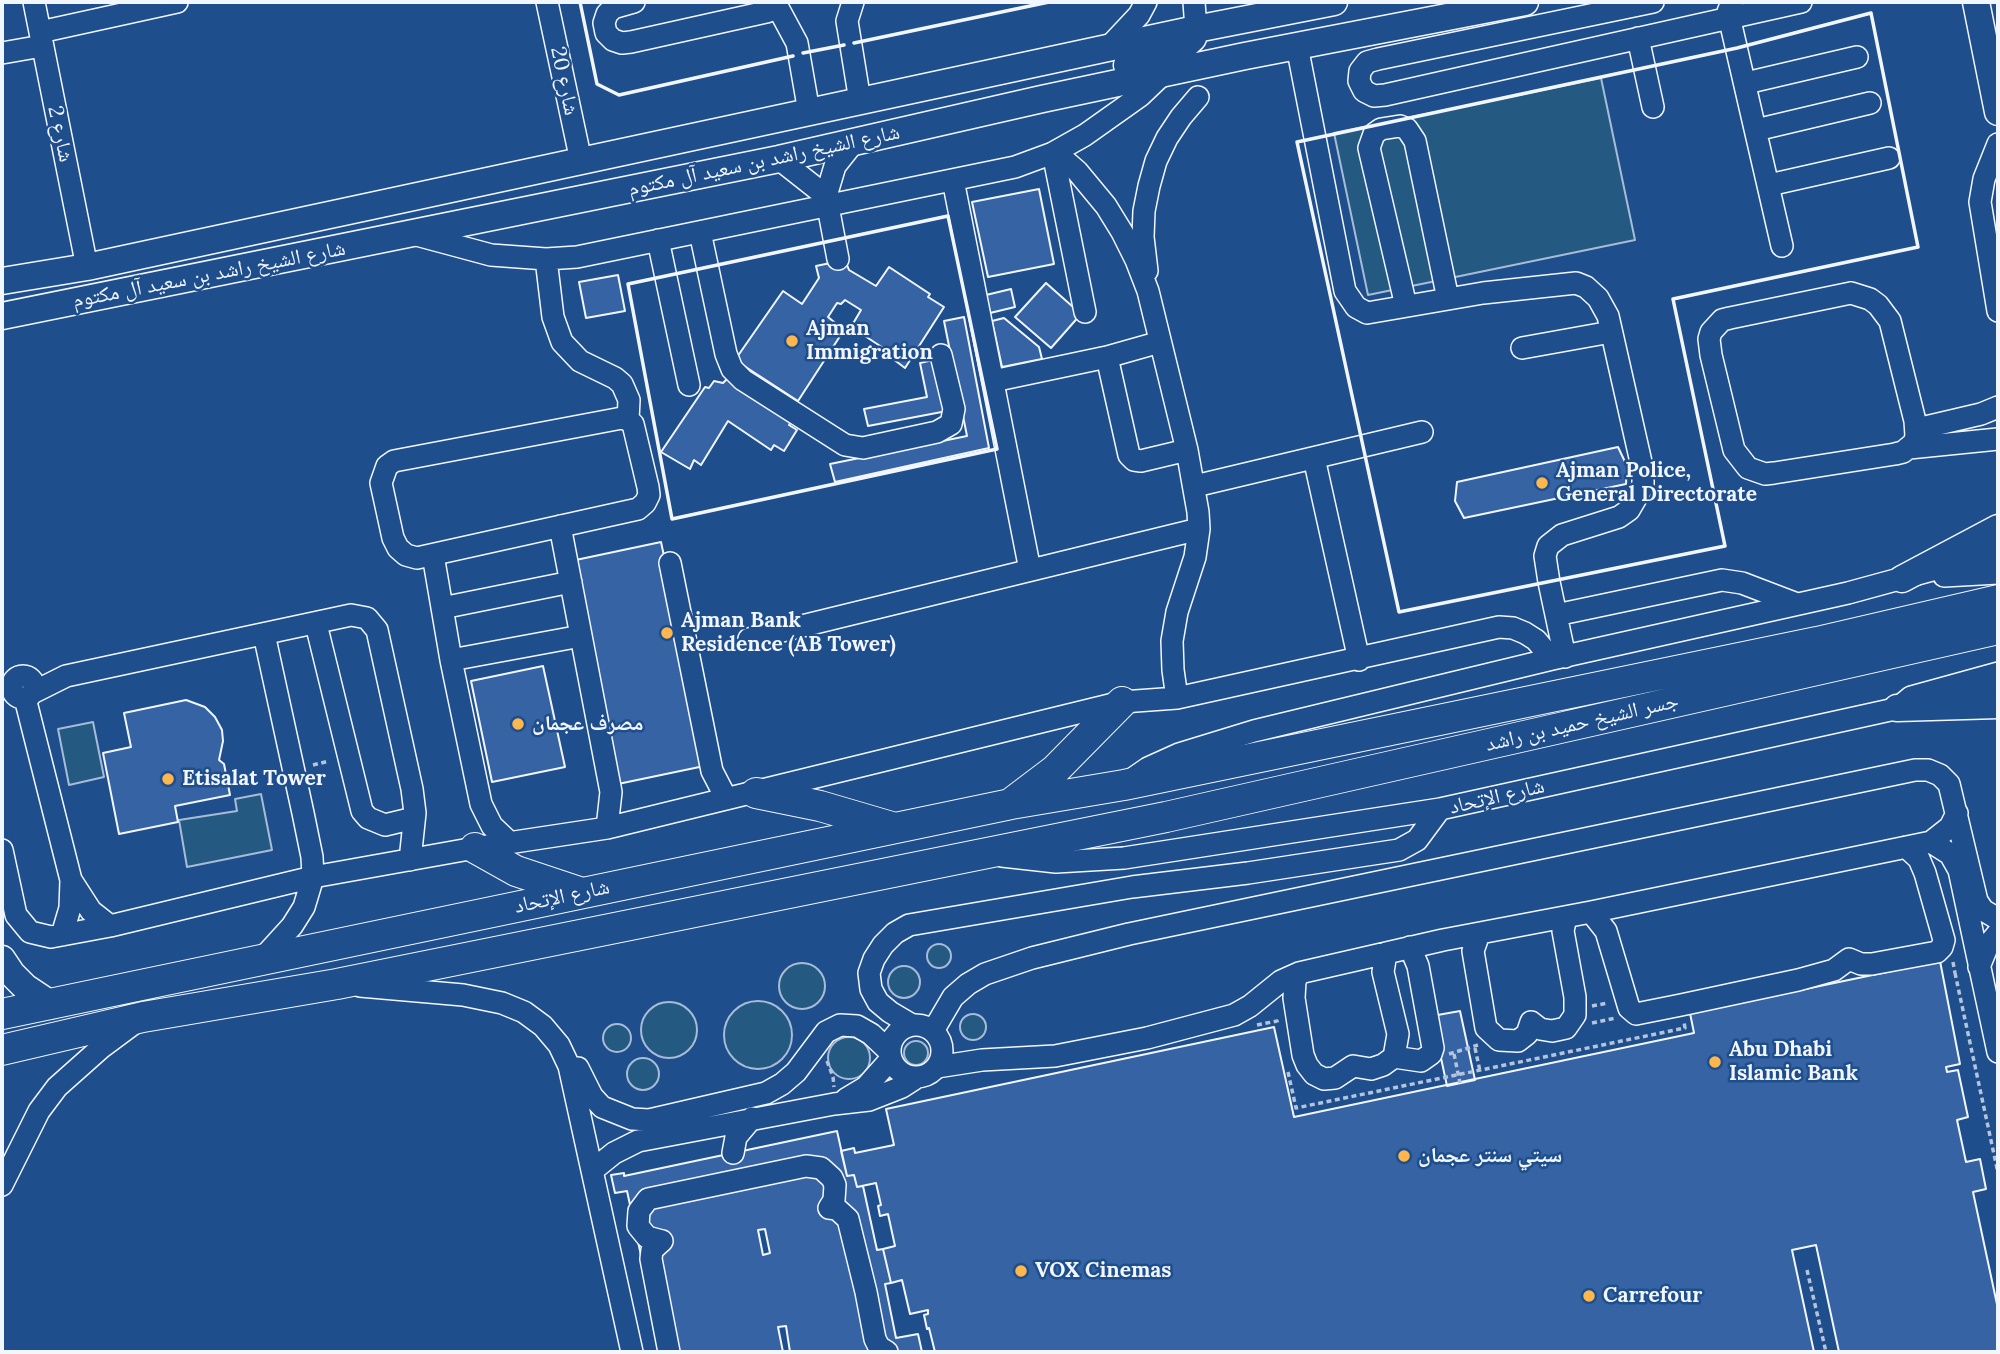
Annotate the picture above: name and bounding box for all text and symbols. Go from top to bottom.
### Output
street label: شارع 20 [544,44,584,118]
street label: شارع 2 [42,104,78,164]
street label: شارع الشيخ راشد بن سعيد آل مكتوم [626,120,902,202]
street label: شارع الشيخ راشد بن سعيد آل مكتوم [70,236,348,314]
place label: Ajman Immigration [806,316,933,366]
marker: Ajman Immigration [784,333,800,349]
place label: Ajman Police, General Directorate [1556,458,1757,508]
marker: Ajman Police, General Directorate [1534,475,1550,491]
place label: Ajman Bank Residence (AB Tower) [681,608,896,658]
marker: Ajman Bank Residence (AB Tower) [659,625,675,641]
street label: جسر الشيخ حميد بن راشد [1483,689,1681,757]
place label: مصرف عجمان [532,711,643,737]
marker: مصرف عجمان [510,716,526,732]
place label: Etisalat Tower [182,766,326,792]
marker: Etisalat Tower [160,771,176,787]
street label: شارع الإتحاد [1447,774,1547,820]
street label: شارع الإتحاد [512,875,612,919]
place label: Abu Dhabi Islamic Bank [1729,1037,1858,1087]
marker: Abu Dhabi Islamic Bank [1707,1054,1723,1070]
place label: سيتي سنتر عجمان [1418,1143,1562,1169]
marker: سيتي سنتر عجمان [1396,1148,1412,1164]
place label: VOX Cinemas [1035,1258,1172,1284]
marker: VOX Cinemas [1013,1263,1029,1279]
place label: Carrefour [1603,1283,1702,1309]
marker: Carrefour [1581,1288,1597,1304]

